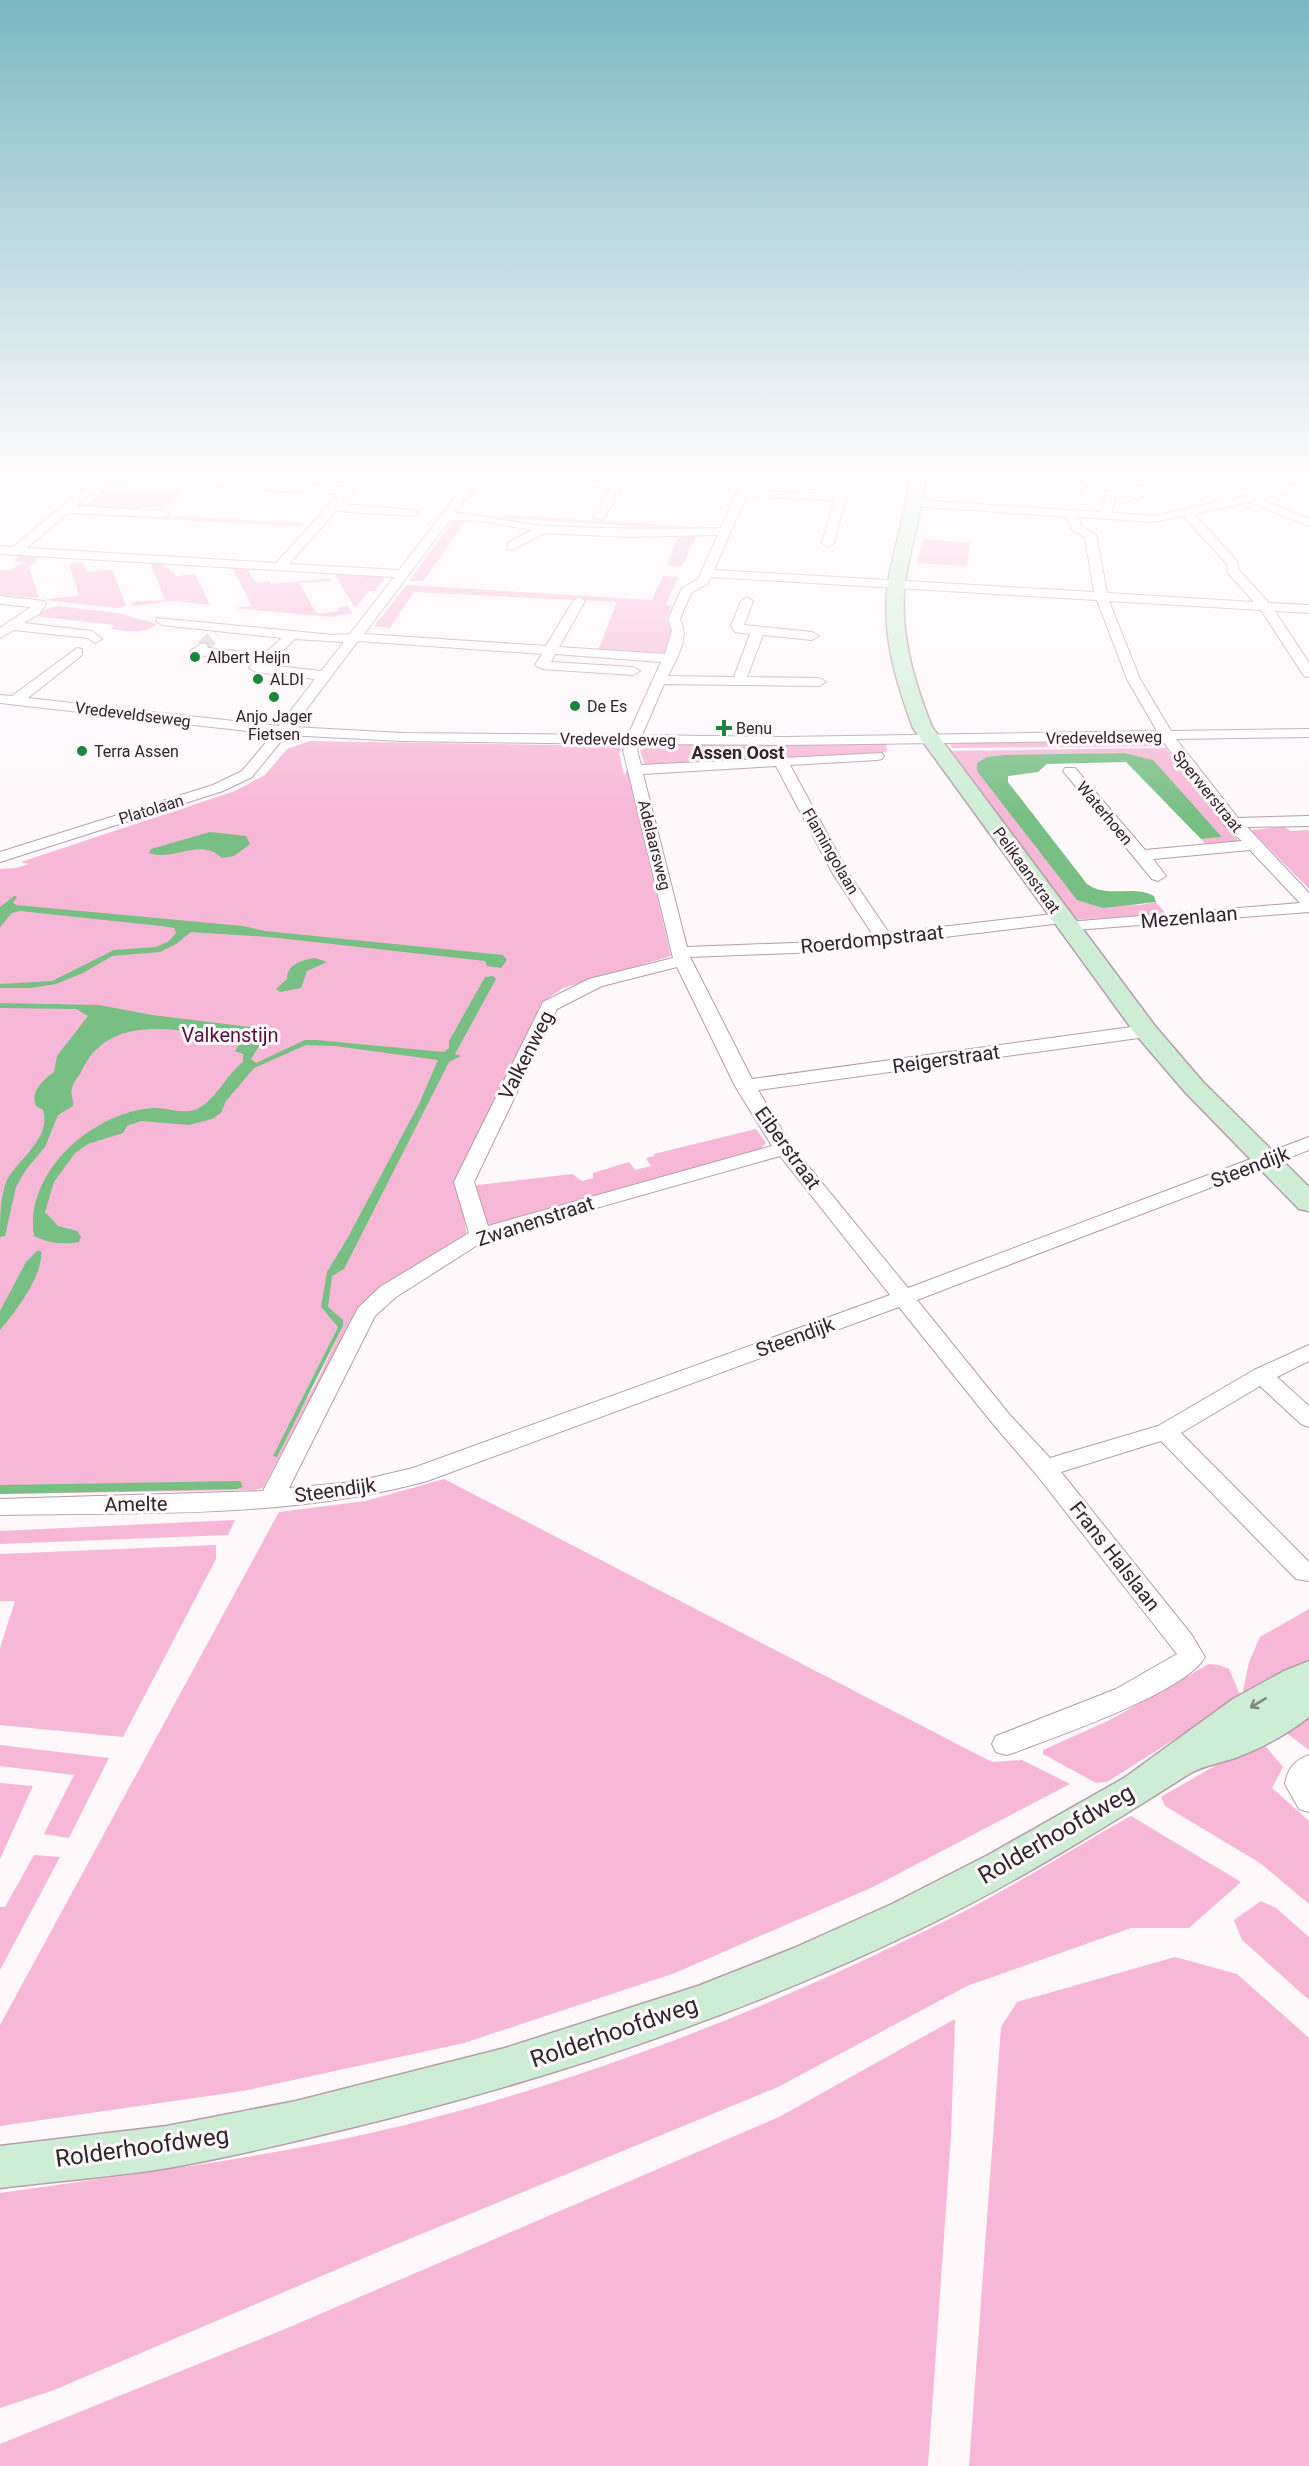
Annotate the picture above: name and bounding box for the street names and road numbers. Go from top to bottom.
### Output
street label: Vredeveldseweg [74,698,192,731]
street label: Vredeveldseweg [1046,727,1162,748]
street label: Vredeveldseweg [560,729,676,750]
street label: Sperwerstraat [1169,747,1246,836]
street label: Waterhoen [1073,778,1137,849]
street label: Platolaan [116,791,186,828]
street label: Adelaarsweg [634,798,675,892]
street label: Flamingolaan [798,805,863,898]
street label: Pelikaanstraat [989,824,1064,917]
street label: Mezenlaan [1140,901,1238,933]
street label: Roerdompstraat [799,920,945,958]
street label: Valkenweg [493,1007,559,1103]
street label: Reigerstraat [891,1040,1001,1078]
street label: Eiberstraat [750,1102,826,1194]
street label: Steendijk [1208,1141,1293,1193]
street label: Zwanenstraat [473,1191,597,1251]
street label: Steendijk [752,1311,838,1362]
street label: Steendijk [293,1472,378,1508]
street label: Amelte [104,1491,168,1517]
street label: Frans Halslaan [1065,1496,1165,1616]
street label: Rolderhoofdweg [973,1778,1139,1890]
street label: Rolderhoofdweg [527,1990,701,2074]
street label: Rolderhoofdweg [53,2121,231,2173]

